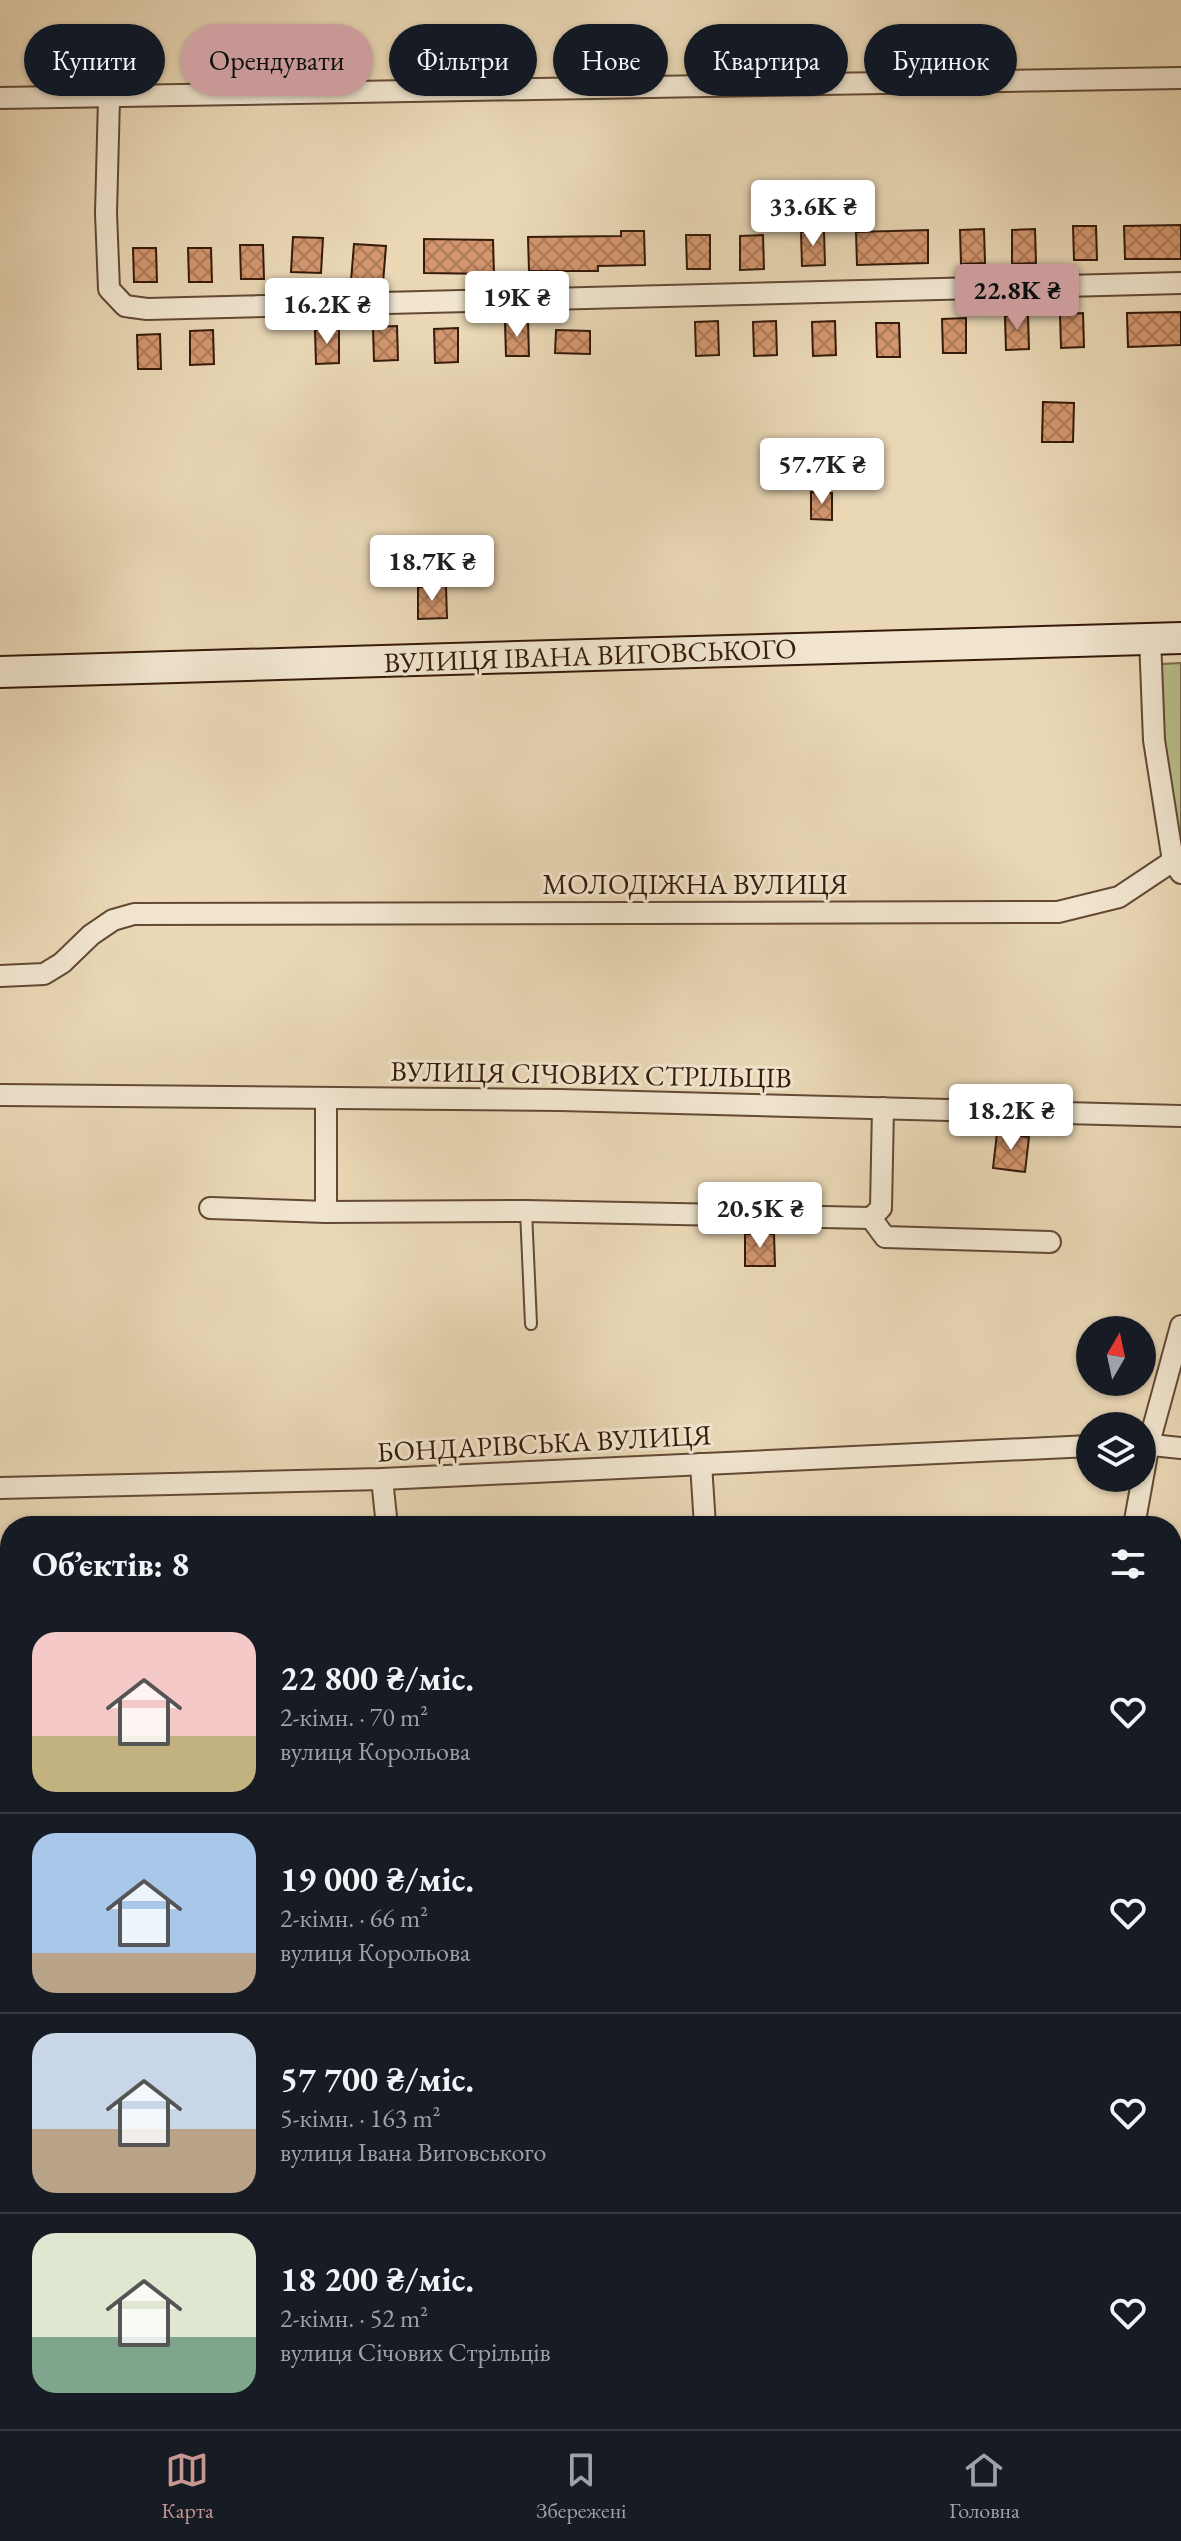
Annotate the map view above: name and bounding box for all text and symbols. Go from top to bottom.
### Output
chip: Купити [24,24,165,96]
chip: Орендувати [181,24,373,96]
chip: Фільтри [389,24,537,96]
chip: Нове [553,24,668,96]
chip: Квартира [684,24,848,96]
chip: Будинок [864,24,1017,96]
pin: 33.6K ₴ [739,180,887,248]
text: 33.6K ₴ [769,189,857,223]
pin: 22.8K ₴ [943,264,1091,332]
pin: 19K ₴ [461,271,573,339]
text: 22.8K ₴ [973,273,1061,307]
pin: 16.2K ₴ [253,278,401,346]
text: 19K ₴ [483,280,551,314]
text: 16.2K ₴ [283,287,371,321]
pin: 57.7K ₴ [748,438,896,506]
text: 57.7K ₴ [778,447,866,481]
pin: 18.7K ₴ [358,535,506,603]
text: 18.7K ₴ [388,544,476,578]
street label: ВУЛИЦЯ ІВАНА ВИГОВСЬКОГО [383,630,797,680]
street label: МОЛОДІЖНА ВУЛИЦЯ [542,866,848,902]
street label: ВУЛИЦЯ СІЧОВИХ СТРІЛЬЦІВ [390,1053,792,1095]
pin: 18.2K ₴ [937,1084,1085,1152]
text: 18.2K ₴ [967,1093,1055,1127]
pin: 20.5K ₴ [686,1182,834,1250]
text: 20.5K ₴ [716,1191,804,1225]
north arrow [1076,1316,1156,1396]
map controls [1076,1316,1156,1492]
button: layers [1076,1412,1156,1492]
street label: БОНДАРІВСЬКА ВУЛИЦЯ [376,1416,712,1470]
text: Об’єктів: 8 [32,1542,189,1586]
icon: filters [1106,1542,1150,1586]
text: 22 800 ₴/міс. [280,1656,474,1700]
icon: home [96,1664,192,1760]
icon: heart [1106,1690,1150,1734]
text: 2-кімн. · 70 m² [280,1700,428,1734]
text: вулиця Корольова [280,1734,470,1768]
text: 19 000 ₴/міс. [280,1857,474,1901]
icon: home [96,1865,192,1961]
icon: heart [1106,1891,1150,1935]
text: 2-кімн. · 66 m² [280,1901,428,1935]
text: вулиця Корольова [280,1935,470,1969]
text: 57 700 ₴/міс. [280,2057,474,2101]
icon: home [96,2065,192,2161]
icon: heart [1106,2091,1150,2135]
text: 5-кімн. · 163 m² [280,2101,440,2135]
text: вулиця Івана Виговського [280,2135,546,2169]
text: 18 200 ₴/міс. [280,2257,474,2301]
icon: home [96,2265,192,2361]
icon: heart [1106,2291,1150,2335]
text: 2-кімн. · 52 m² [280,2301,428,2335]
text: вулиця Січових Стрільців [280,2335,551,2369]
tab: Карта [161,2448,214,2525]
tab: Збережені [536,2448,627,2525]
tab: Головна [949,2448,1020,2525]

